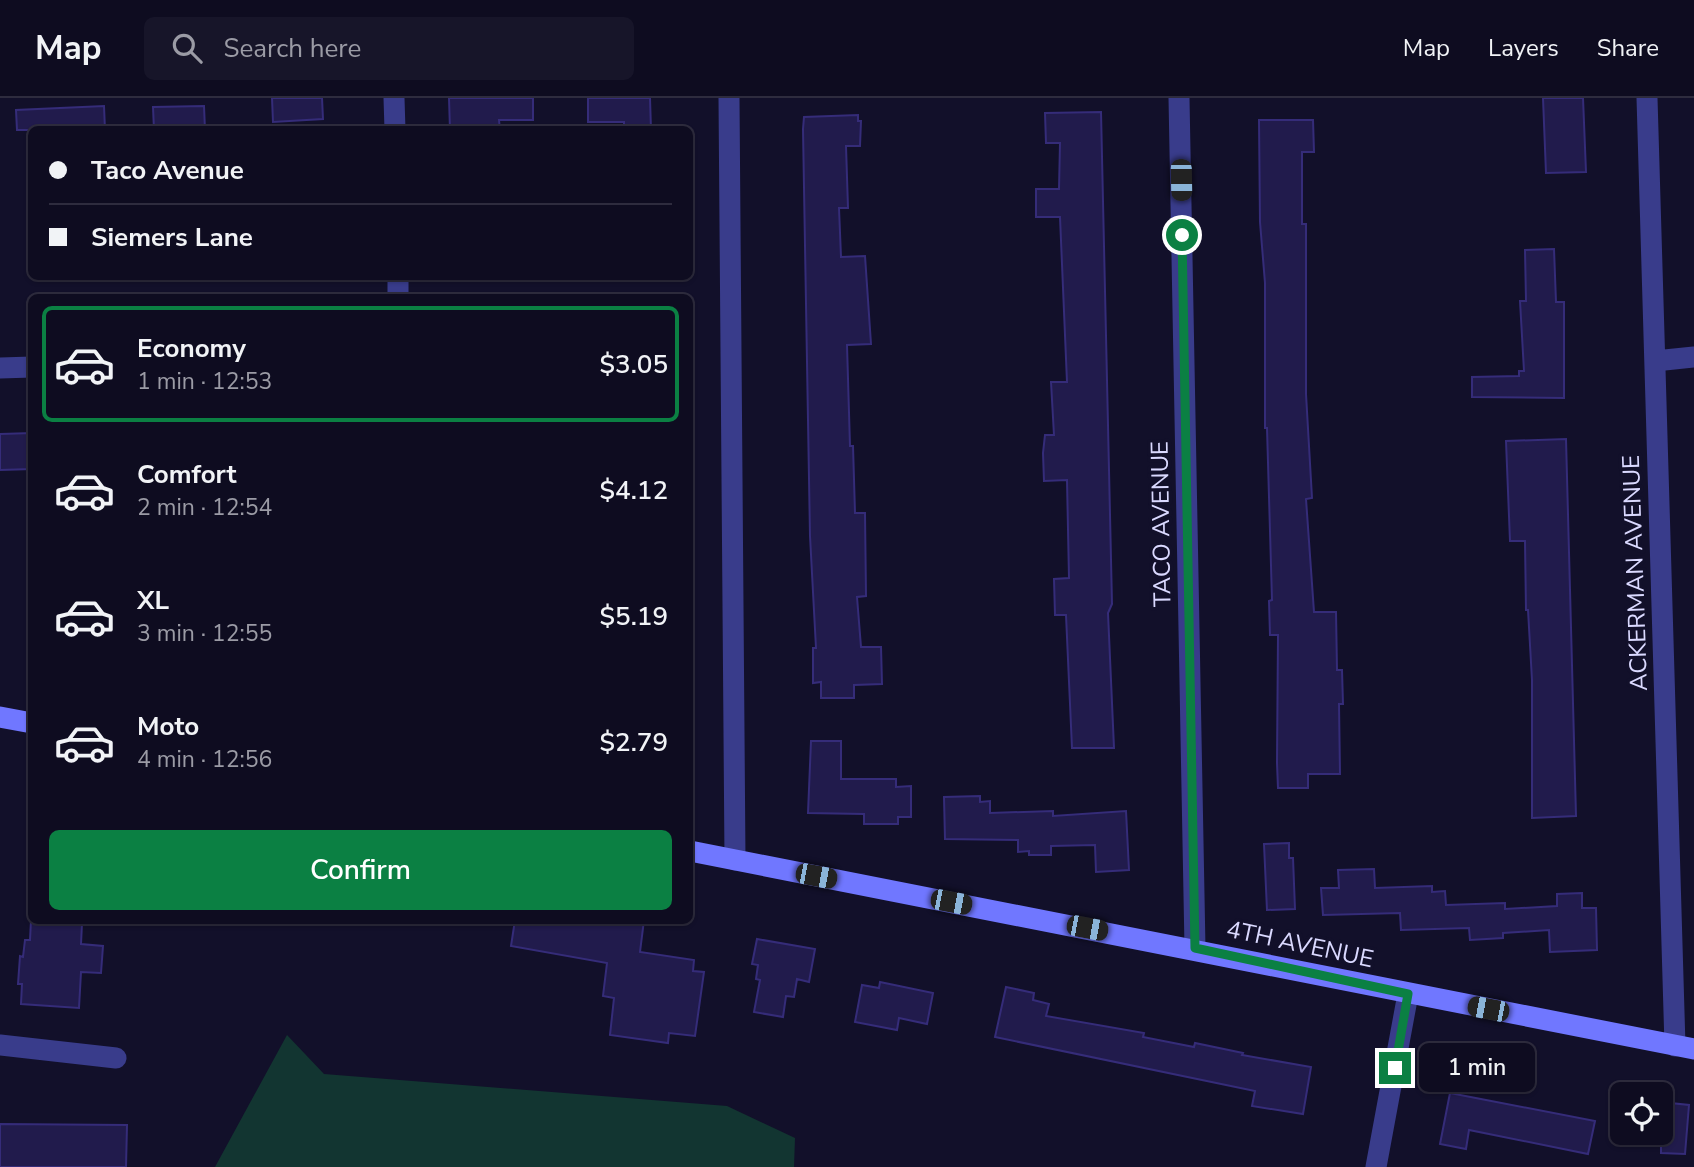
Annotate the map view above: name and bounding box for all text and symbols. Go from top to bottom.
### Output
search box [144,17,634,80]
text: Map [35,26,102,71]
icon: search [168,29,206,67]
text: Search here [224,31,361,66]
text: Map [1403,32,1450,64]
text: Layers [1488,32,1559,64]
text: Share [1597,32,1659,64]
text: Taco Avenue [91,153,244,188]
car [1171,159,1192,201]
route start [1166,219,1198,251]
text: Siemers Lane [91,220,253,255]
text: Economy [137,331,246,366]
icon: car [53,333,116,396]
text: $3.05 [599,347,668,382]
text: 1 min · 12:53 [137,366,272,397]
street label: TACO AVENUE [1144,441,1178,607]
street label: ACKERMAN AVENUE [1615,454,1655,692]
text: Comfort [137,457,237,492]
icon: car [53,459,116,522]
text: $4.12 [599,473,668,508]
text: 2 min · 12:54 [137,492,272,523]
text: XL [137,583,169,618]
icon: car [53,585,116,648]
text: $5.19 [599,599,668,634]
text: 3 min · 12:55 [137,618,272,649]
text: Moto [137,709,199,744]
icon: car [53,711,116,774]
text: $2.79 [599,725,668,760]
text: 4 min · 12:56 [137,744,272,775]
button: Confirm [49,830,672,910]
car [794,862,839,890]
car [929,888,974,916]
street label: 4TH AVENUE [1224,913,1376,975]
car [1065,914,1110,942]
car [1466,995,1511,1023]
callout: 1 min [1420,1044,1535,1093]
route end [1379,1052,1411,1084]
text: 1 min [1448,1052,1506,1083]
map controls [1610,1082,1673,1145]
button: locate [1610,1082,1673,1145]

